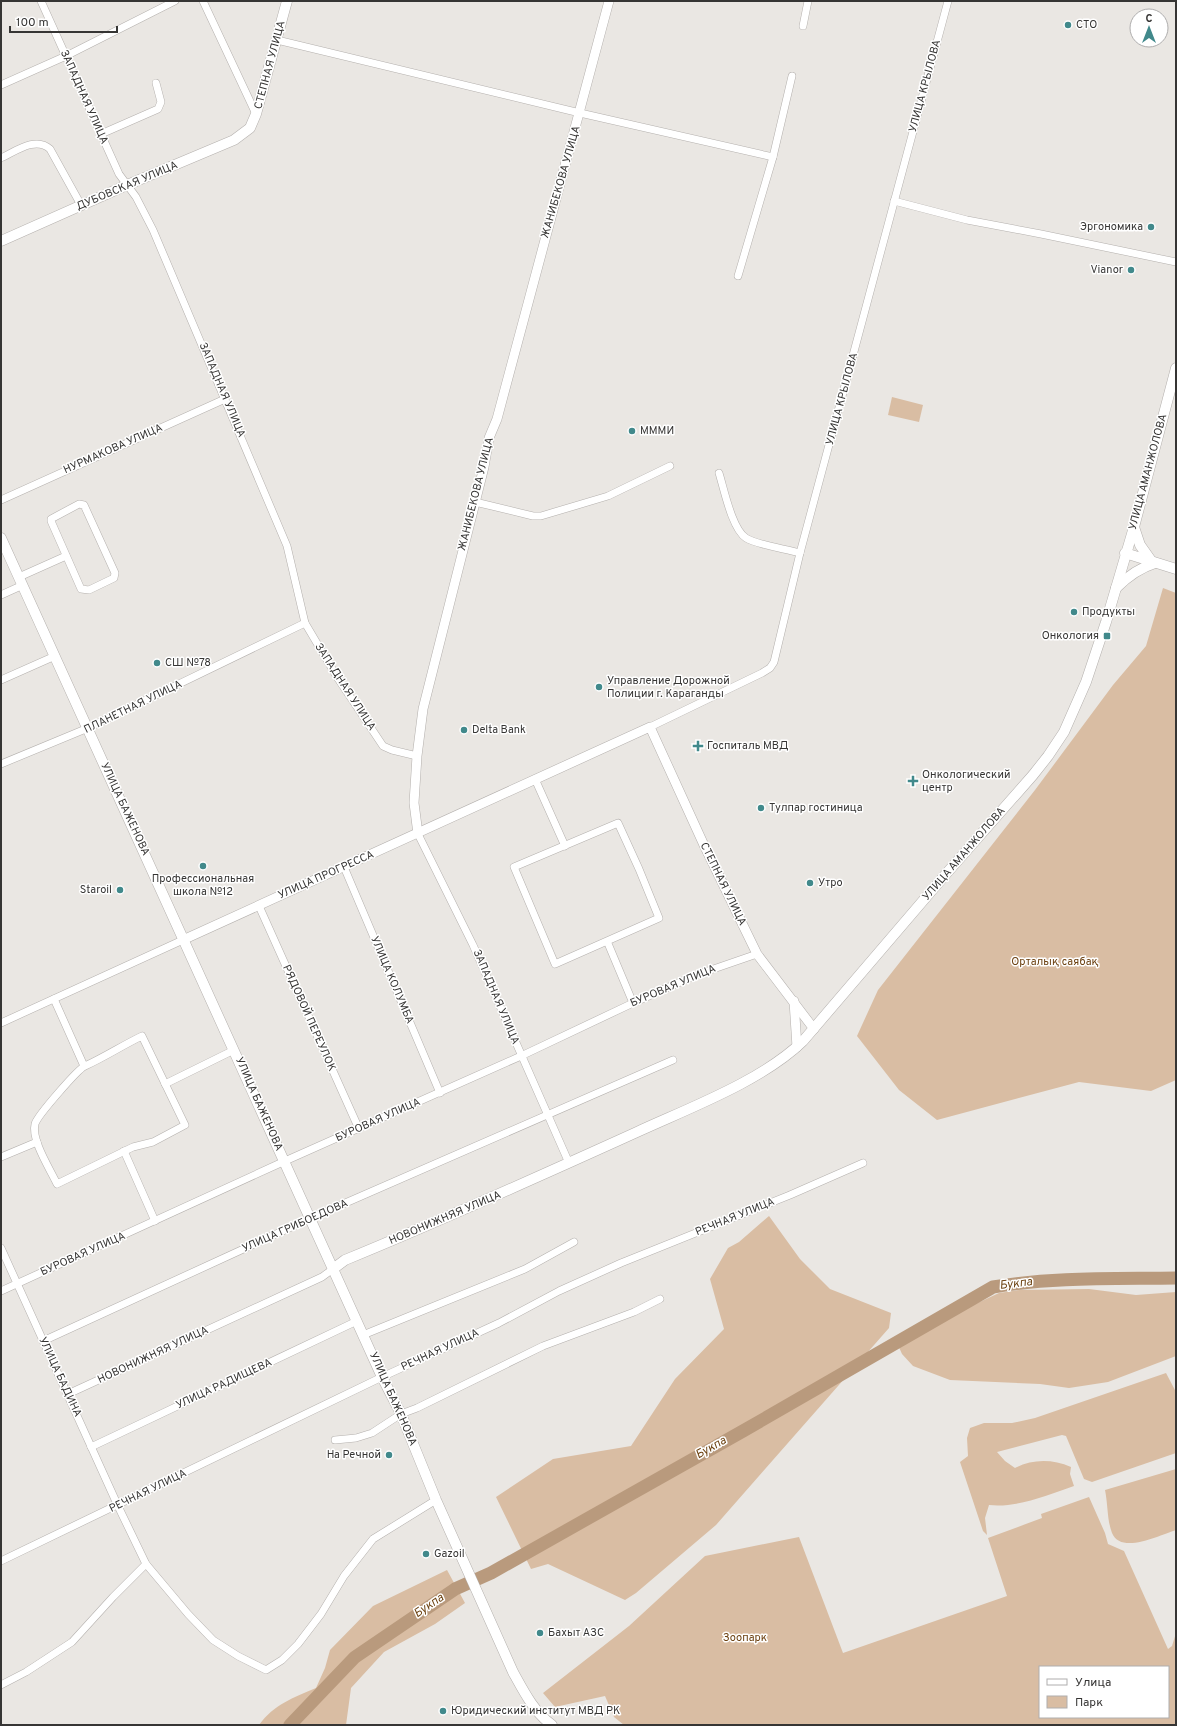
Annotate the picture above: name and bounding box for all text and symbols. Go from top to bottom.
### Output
scale bar [10,8,117,34]
north arrow [1129,8,1169,48]
text: С [1145,12,1153,26]
text: 100 m [16,15,49,31]
place label: СТО [1076,18,1097,32]
street label: СТЕПНАЯ УЛИЦА [251,19,289,111]
marker: СТО [1063,20,1073,30]
street label: УЛИЦА КРЫЛОВА [906,38,944,134]
street label: ЗАПАДНАЯ УЛИЦА [57,48,111,146]
street label: ЖАНИБЕКОВА УЛИЦА [538,124,584,240]
street label: ДУБОВСКАЯ УЛИЦА [74,158,180,214]
place label: Эргономика [1080,220,1143,234]
marker: Эргономика [1146,222,1156,232]
place label: Vianor [1090,263,1124,277]
marker: Vianor [1126,265,1136,275]
street label: ЗАПАДНАЯ УЛИЦА [196,340,248,440]
street label: УЛИЦА КРЫЛОВА [823,351,861,447]
street label: УЛИЦА АМАНЖОЛОВА [1126,412,1170,532]
street label: НУРМАКОВА УЛИЦА [61,421,165,477]
place label: МММИ [640,424,674,438]
marker: МММИ [627,426,637,436]
street label: ЖАНИБЕКОВА УЛИЦА [455,436,497,552]
place label: Продукты [1082,605,1135,619]
marker: Продукты [1069,607,1079,617]
place label: Онкология [1042,629,1099,643]
marker: Онкология [1102,631,1112,641]
street label: ЗАПАДНАЯ УЛИЦА [311,640,379,734]
place label: СШ №78 [165,656,211,670]
marker: СШ №78 [152,658,162,668]
place label: Управление Дорожной Полиции г. Караганды [607,674,730,701]
street label: ПЛАНЕТНАЯ УЛИЦА [82,677,184,737]
marker: Управление Дорожной Полиции г. Караганды [594,682,604,692]
place label: Delta Bank [472,723,526,737]
marker: Delta Bank [459,725,469,735]
place label: Госпиталь МВД [707,739,789,753]
marker: Госпиталь МВД [692,740,704,752]
street label: УЛИЦА БАЖЕНОВА [97,760,153,858]
place label: Онкологический центр [922,768,1010,795]
marker: Онкологический центр [907,775,919,787]
place label: Тулпар гостиница [769,801,863,815]
marker: Тулпар гостиница [756,803,766,813]
street label: УЛИЦА АМАНЖОЛОВА [919,804,1009,904]
street label: СТЕПНАЯ УЛИЦА [697,840,749,928]
street label: УЛИЦА ПРОГРЕССА [276,848,376,902]
marker: Профессиональная школа №12 [198,861,208,871]
place label: Профессиональная школа №12 [152,872,254,899]
place label: Утро [818,876,843,890]
marker: Утро [805,878,815,888]
place label: Staroil [80,883,112,897]
marker: Staroil [115,885,125,895]
street label: УЛИЦА КОЛУМБА [367,934,417,1026]
street label: ЗАПАДНАЯ УЛИЦА [470,947,522,1047]
park label: Орталық саябақ [1011,955,1099,969]
street label: РЯДОВОЙ ПЕРЕУЛОК [279,962,340,1073]
street label: БУРОВАЯ УЛИЦА [628,962,718,1010]
street label: УЛИЦА БАЖЕНОВА [232,1055,286,1153]
street label: БУРОВАЯ УЛИЦА [333,1095,423,1145]
street label: НОВОНИЖНЯЯ УЛИЦА [387,1188,503,1248]
street label: РЕЧНАЯ УЛИЦА [693,1195,777,1239]
street label: УЛИЦА ГРИБОЕДОВА [240,1196,350,1256]
street label: БУРОВАЯ УЛИЦА [38,1229,128,1279]
water label: Букпа [999,1274,1034,1294]
street label: НОВОНИЖНЯЯ УЛИЦА [95,1323,211,1387]
street label: РЕЧНАЯ УЛИЦА [399,1326,481,1374]
street label: УЛИЦА БАДИНА [35,1335,85,1419]
street label: УЛИЦА БАЖЕНОВА [366,1350,420,1448]
street label: УЛИЦА РАДИЩЕВА [174,1356,274,1412]
water label: Букпа [693,1432,730,1463]
place label: На Речной [327,1448,381,1462]
marker: На Речной [384,1450,394,1460]
street label: РЕЧНАЯ УЛИЦА [107,1466,189,1516]
place label: Gazoil [434,1547,465,1561]
marker: Gazoil [421,1549,431,1559]
water label: Букпа [411,1590,448,1622]
place label: Бахыт АЗС [548,1626,604,1640]
marker: Бахыт АЗС [535,1628,545,1638]
park label: Зоопарк [723,1631,767,1645]
legend [1039,1666,1169,1718]
text: Улица [1075,1675,1111,1691]
text: Парк [1075,1695,1103,1711]
place label: Юридический институт МВД РК [451,1704,620,1718]
marker: Юридический институт МВД РК [438,1706,448,1716]

